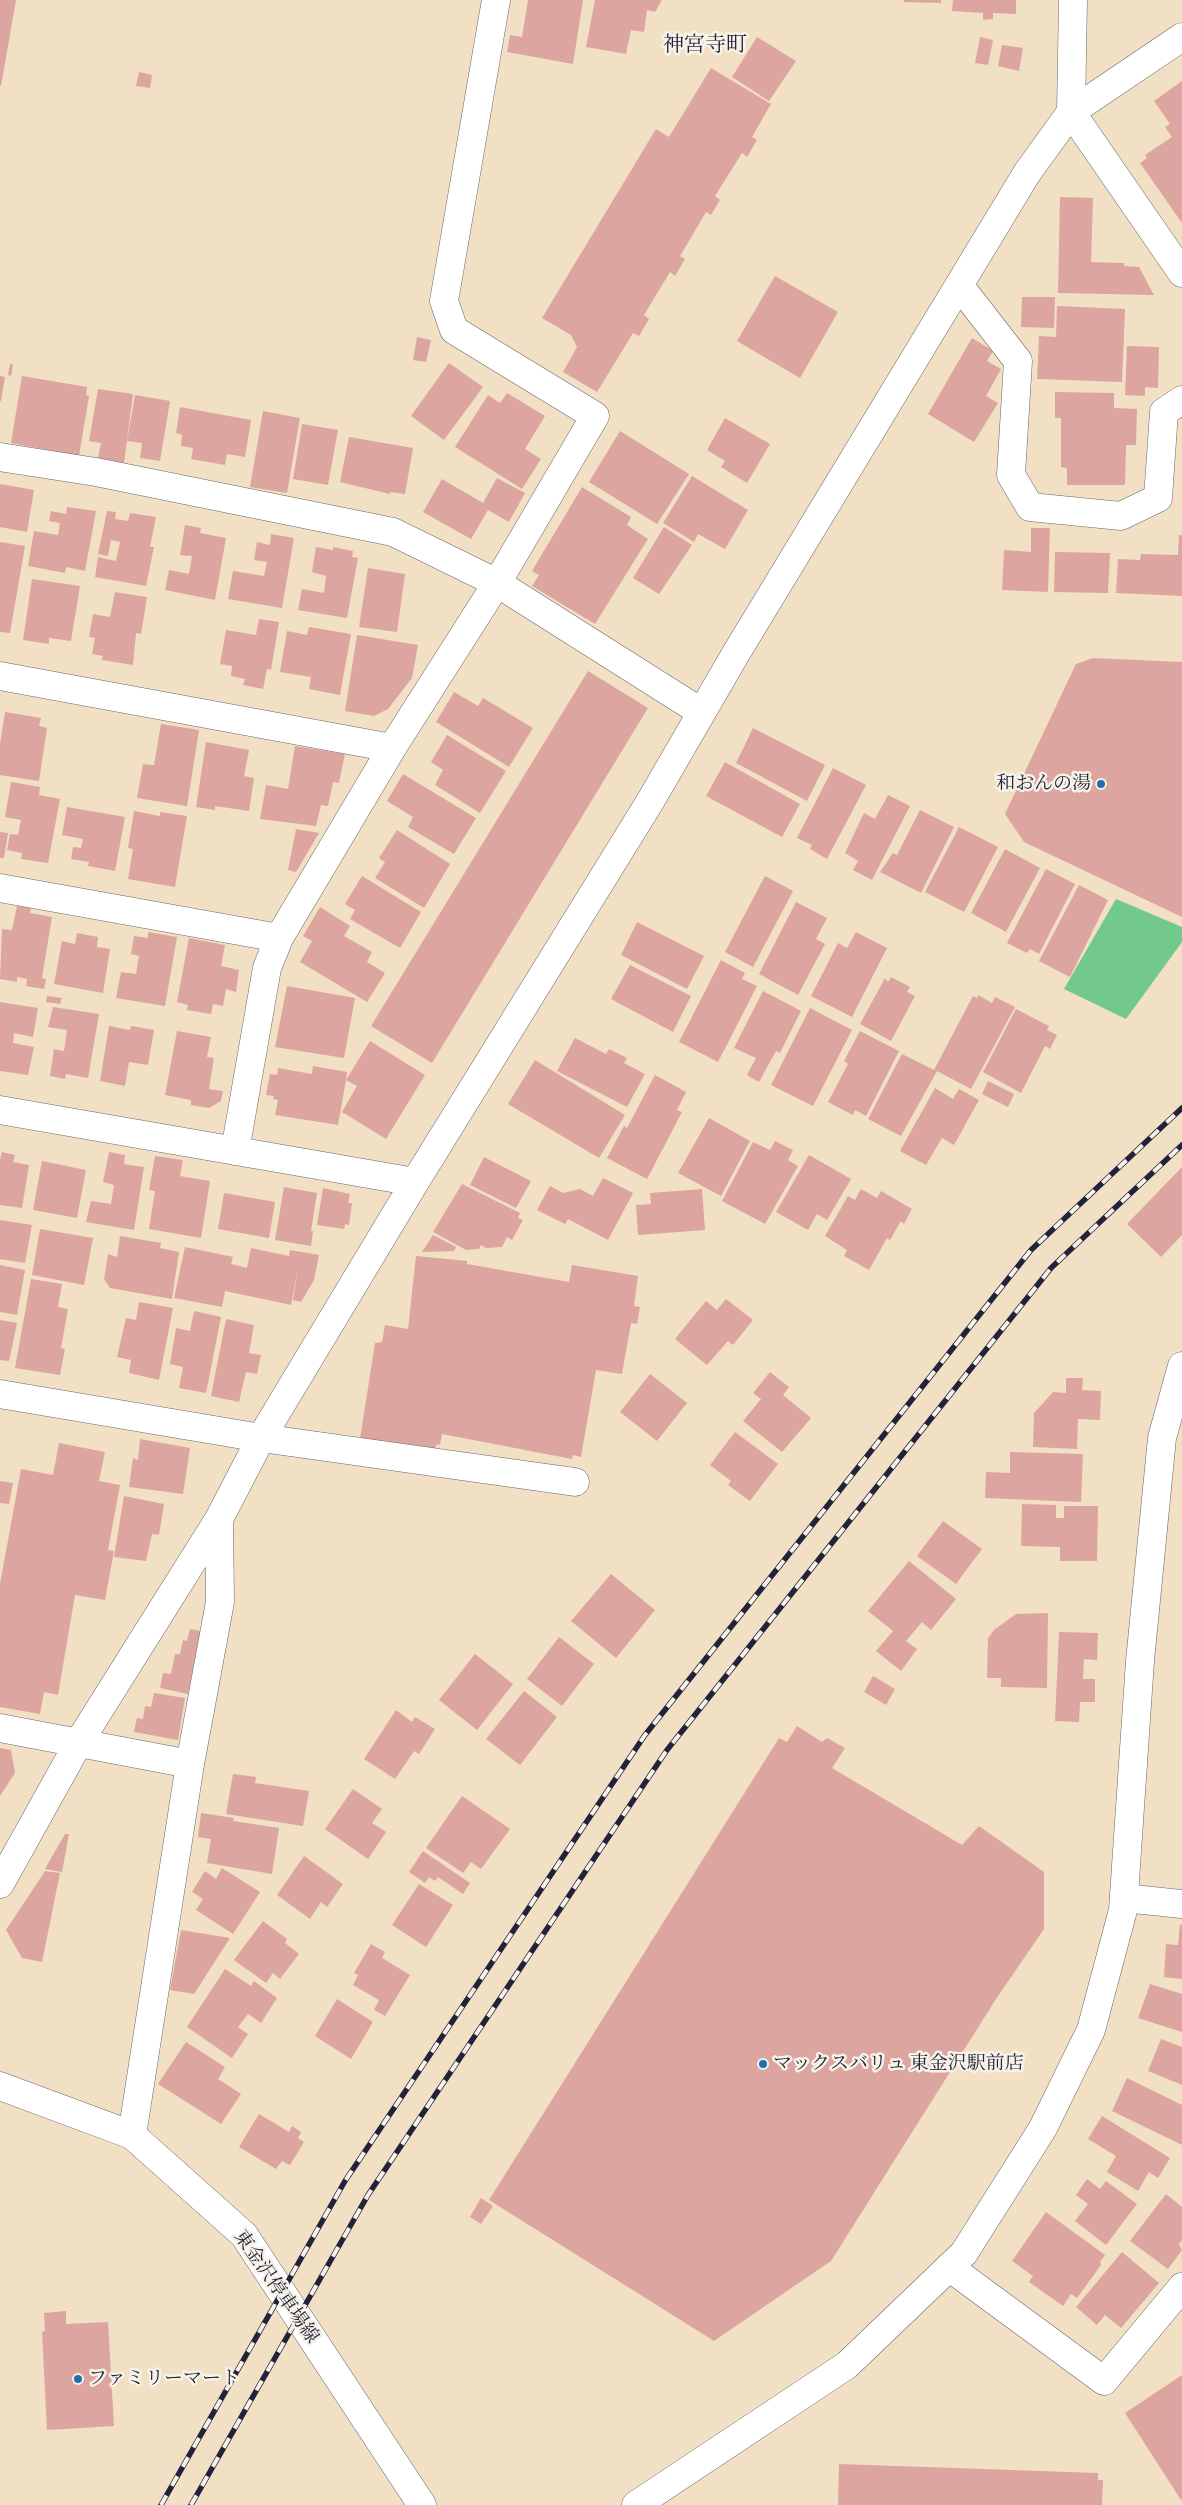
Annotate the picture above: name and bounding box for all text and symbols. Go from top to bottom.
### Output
district label: 神宮寺町 [663,32,747,58]
place label: 和おんの湯 [996,773,1091,795]
marker: 和おんの湯 [1095,778,1107,790]
place label: マックスバリュ 東金沢駅前店 [773,2053,1024,2075]
marker: マックスバリュ 東金沢駅前店 [757,2058,769,2070]
street label: 東金沢停車場線 [229,2226,323,2348]
place label: ファミリーマート [88,2368,240,2390]
marker: ファミリーマート [72,2373,84,2385]

